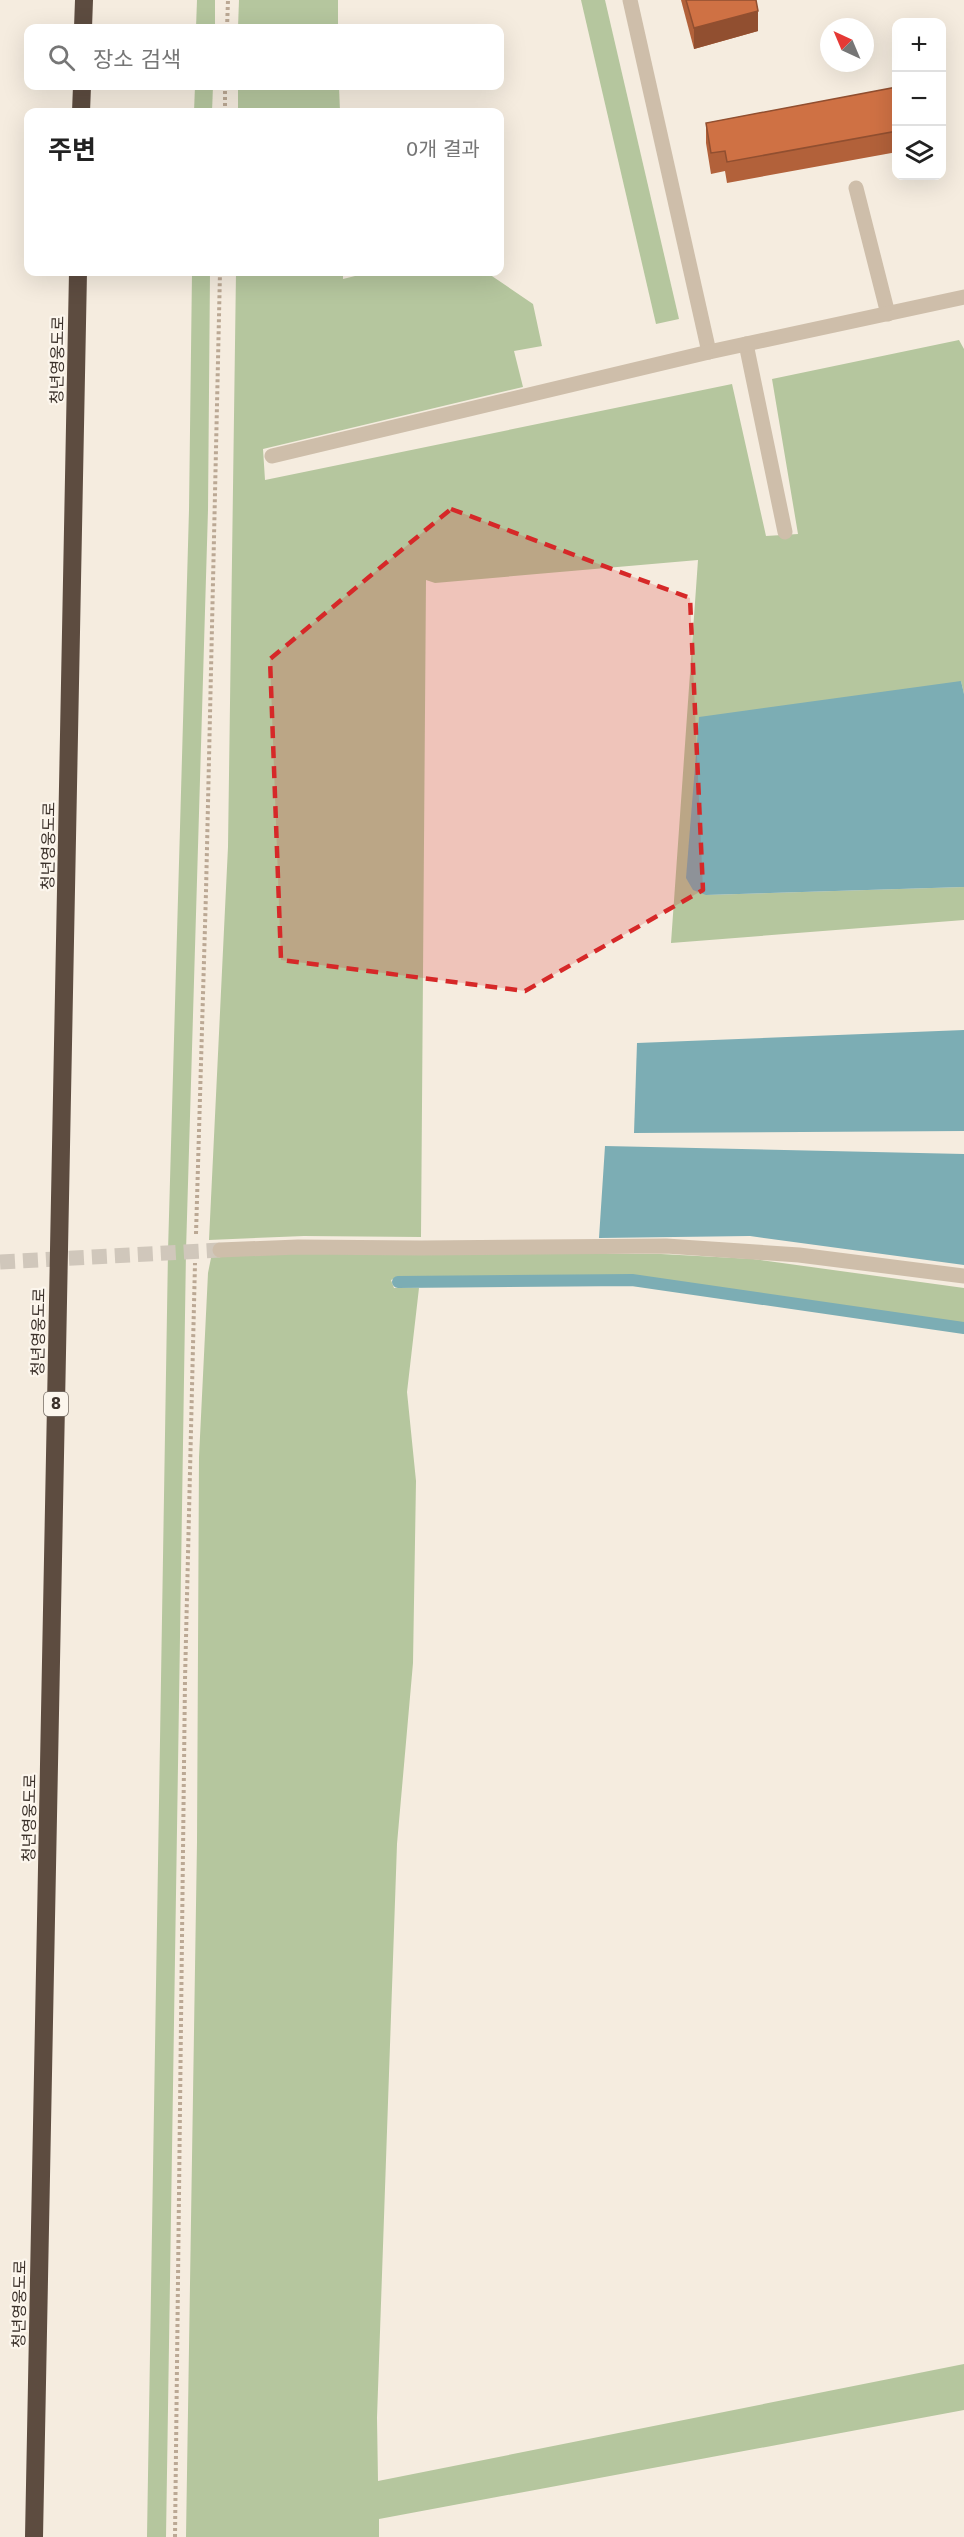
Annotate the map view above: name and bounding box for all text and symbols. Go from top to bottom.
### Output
north arrow [820,18,874,72]
map controls [892,18,946,180]
button: + [892,18,946,72]
search box [24,24,504,90]
icon: search [45,41,78,74]
text: 장소 검색 [93,47,181,72]
button: − [892,72,946,126]
button: layers [892,126,946,180]
text: 주변 [48,135,96,165]
text: 0개 결과 [406,137,480,161]
street label: 청년영웅도로 [47,315,68,404]
street label: 청년영웅도로 [38,801,59,890]
street label: 청년영웅도로 [28,1287,49,1376]
road number: 8 [44,1392,68,1416]
street label: 청년영웅도로 [19,1773,40,1862]
street label: 청년영웅도로 [9,2259,30,2348]

